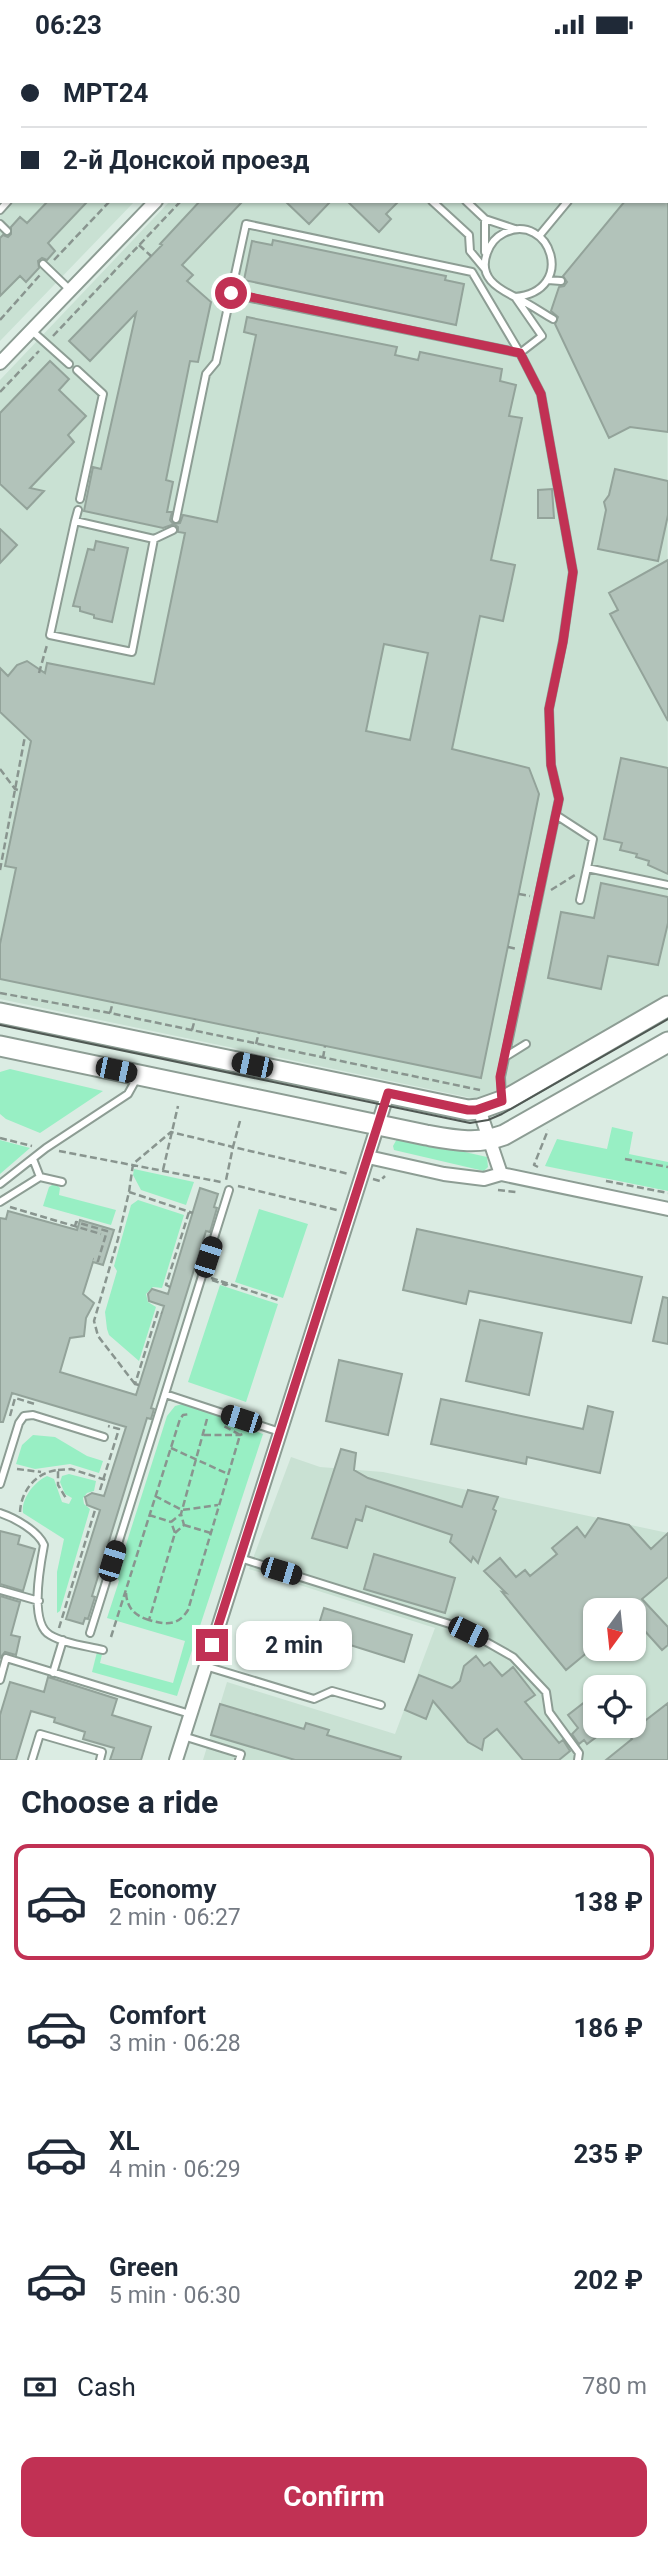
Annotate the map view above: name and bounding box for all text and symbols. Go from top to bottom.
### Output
text: 06:23 [35,10,102,40]
text: МРТ24 [63,78,148,108]
text: 2-й Донской проезд [63,145,309,175]
route start [215,277,247,309]
car [230,1050,275,1080]
car [94,1055,139,1085]
car [192,1234,225,1280]
car [218,1403,265,1435]
car [96,1538,129,1584]
car [258,1555,305,1587]
north arrow [583,1598,646,1661]
map controls [583,1598,646,1738]
car [445,1613,492,1651]
callout: 2 min [236,1621,352,1669]
route end [196,1629,228,1661]
text: 2 min [265,1632,323,1659]
button: locate [583,1675,646,1738]
text: Choose a ride [21,1783,218,1821]
icon: car [25,1871,88,1934]
text: Economy [109,1874,216,1904]
text: 138 ₽ [573,1887,643,1917]
text: 2 min · 06:27 [109,1904,241,1931]
icon: car [25,1997,88,2060]
text: Comfort [109,2000,206,2030]
text: 186 ₽ [573,2013,643,2043]
text: 3 min · 06:28 [109,2030,241,2057]
icon: car [25,2123,88,2186]
text: XL [109,2126,140,2156]
text: 235 ₽ [573,2139,643,2169]
text: 4 min · 06:29 [109,2156,241,2183]
icon: car [25,2249,88,2312]
text: Green [109,2252,179,2282]
text: 202 ₽ [573,2265,643,2295]
text: 5 min · 06:30 [109,2282,241,2309]
icon: cash [21,2368,59,2406]
text: Cash [77,2372,136,2402]
text: 780 m [582,2373,647,2400]
button: Confirm [21,2457,647,2537]

